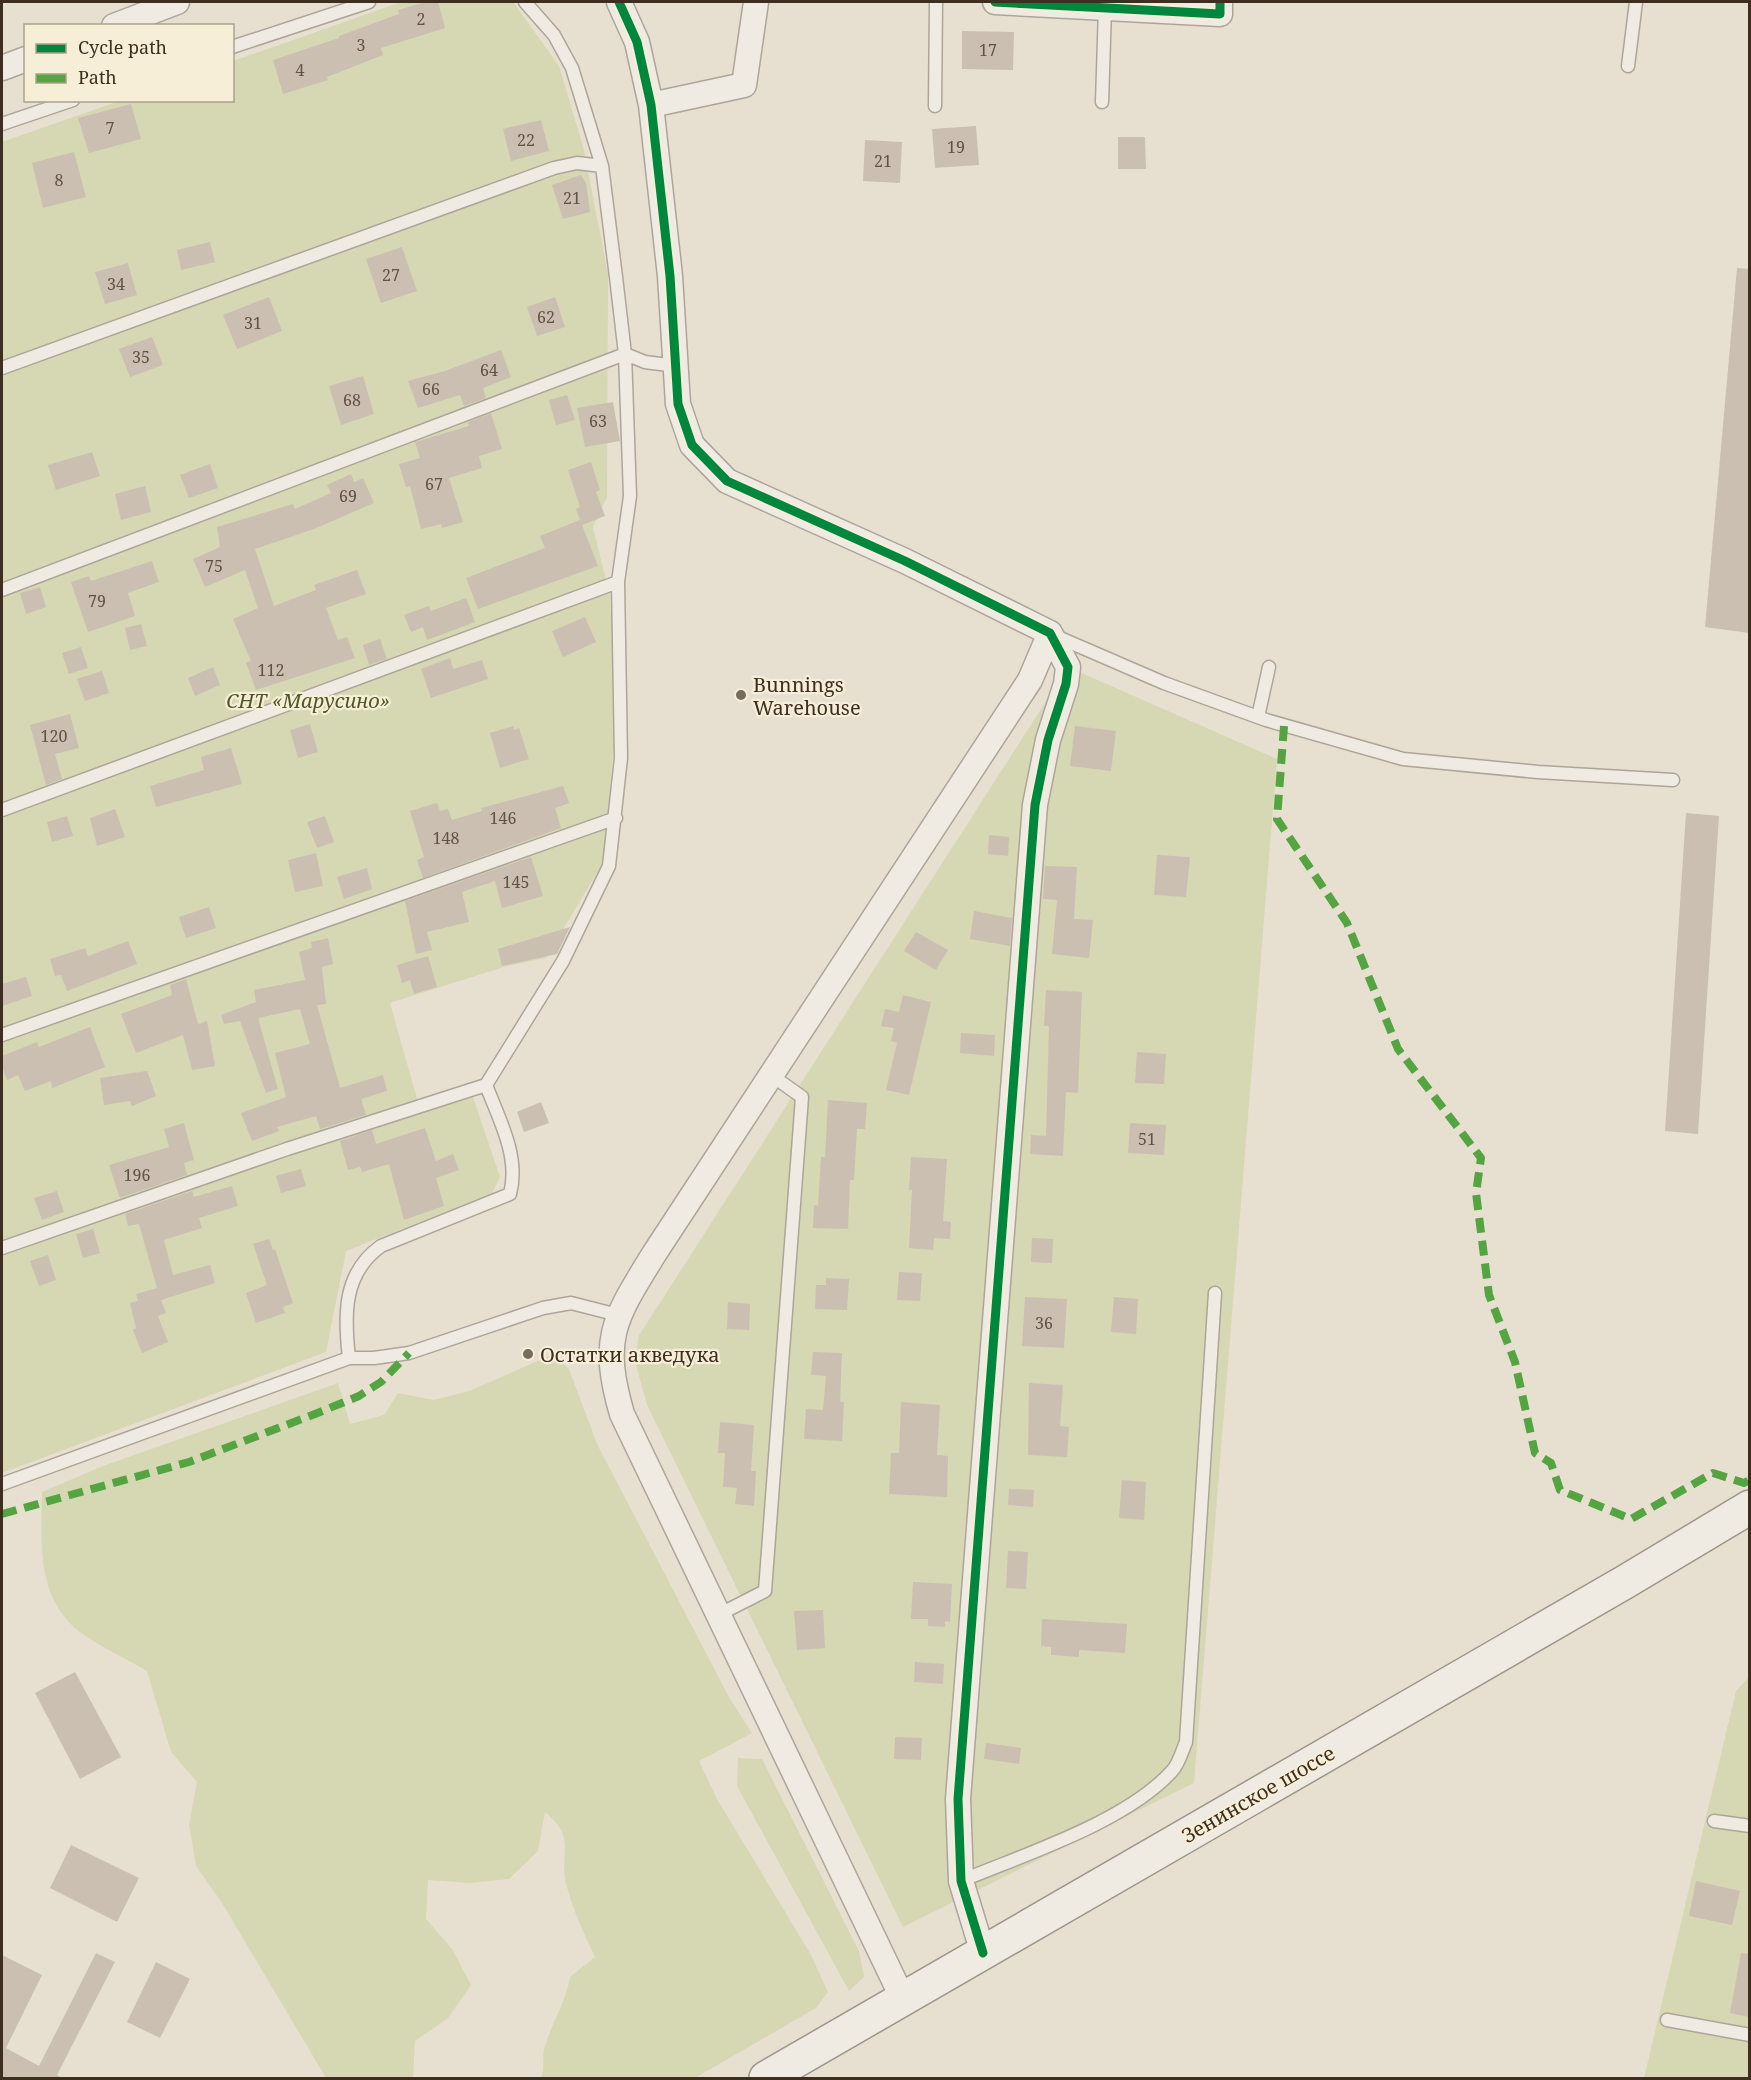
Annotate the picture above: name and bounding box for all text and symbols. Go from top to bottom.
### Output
house number: 2 [417,8,425,30]
legend [24,24,234,102]
house number: 3 [357,34,366,56]
text: Cycle path [78,35,167,59]
house number: 17 [979,39,997,61]
house number: 4 [296,59,305,81]
text: Path [78,65,117,89]
house number: 7 [106,117,115,139]
house number: 22 [517,129,535,151]
house number: 19 [947,136,965,158]
house number: 21 [874,150,892,172]
house number: 8 [55,169,64,191]
house number: 21 [563,187,581,209]
house number: 27 [382,264,400,286]
house number: 34 [107,273,125,295]
house number: 62 [537,306,555,328]
house number: 31 [244,312,262,334]
house number: 35 [132,346,150,368]
house number: 64 [480,359,498,381]
house number: 66 [422,378,440,400]
house number: 68 [343,389,361,411]
house number: 63 [589,410,607,432]
house number: 67 [425,473,443,495]
house number: 69 [339,485,357,507]
house number: 75 [205,555,223,577]
house number: 79 [88,590,106,612]
house number: 112 [258,659,284,681]
place label: Bunnings Warehouse [753,671,861,721]
park label: СНТ «Марусино» [226,687,390,714]
marker: Bunnings Warehouse [734,688,748,702]
house number: 120 [41,725,67,747]
house number: 146 [490,807,516,829]
house number: 148 [433,827,459,849]
house number: 145 [503,871,529,893]
house number: 51 [1138,1128,1156,1150]
house number: 196 [124,1164,150,1186]
house number: 36 [1035,1312,1053,1334]
place label: Остатки акведука [540,1341,720,1368]
marker: Остатки акведука [521,1347,535,1361]
street label: Зенинское шоссе [1176,1739,1340,1849]

